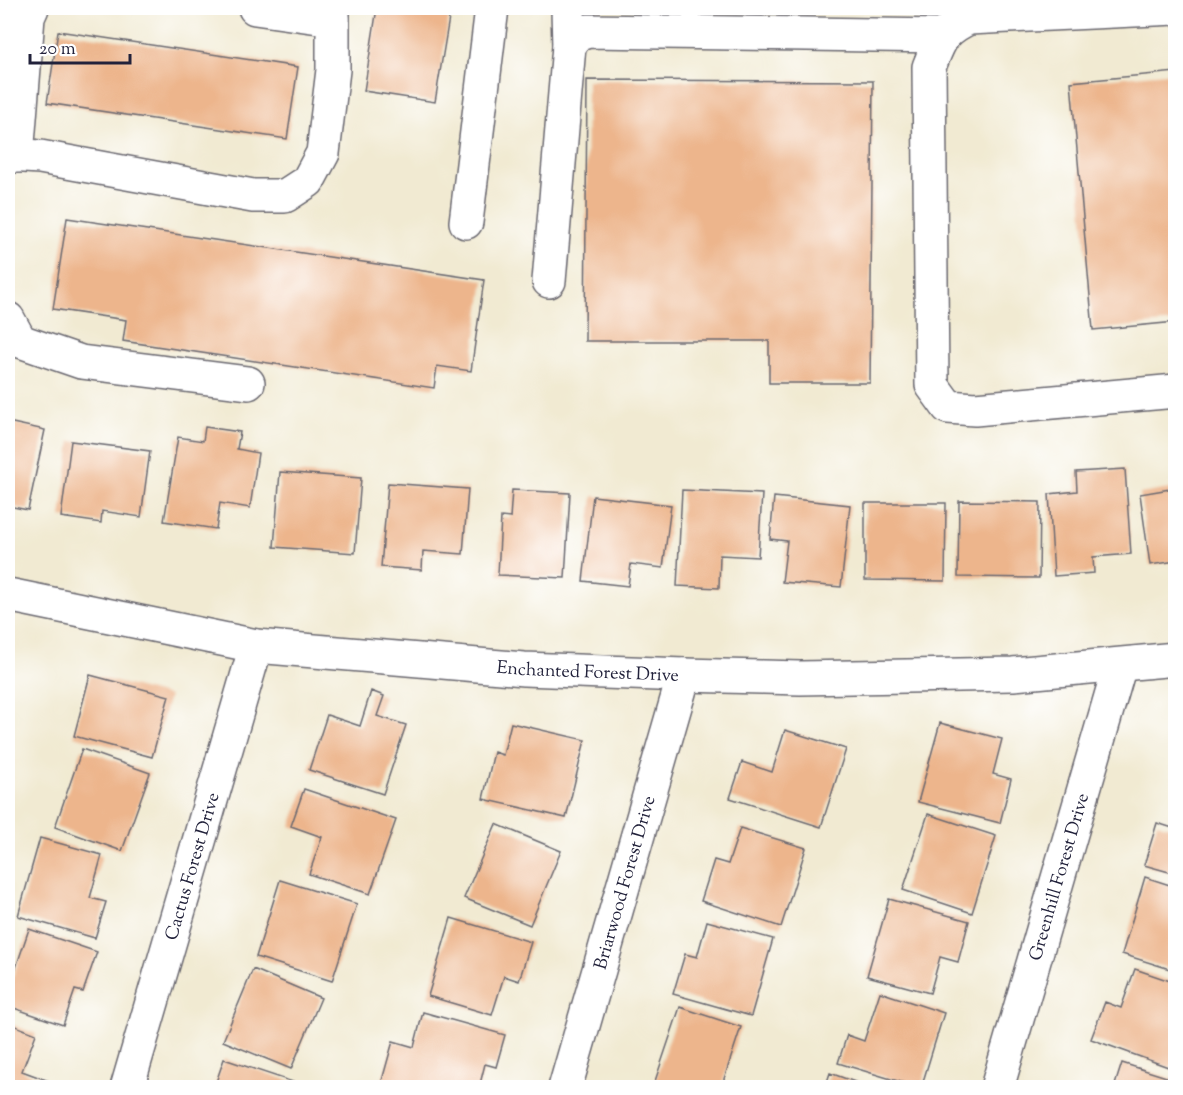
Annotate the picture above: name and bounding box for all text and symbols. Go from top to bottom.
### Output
scale bar [30,27,130,65]
text: 20 m [39,37,76,63]
street label: Enchanted Forest Drive [495,656,679,690]
street label: Cactus Forest Drive [160,790,228,944]
street label: Greenhill Forest Drive [1024,790,1097,964]
street label: Briarwood Forest Drive [589,793,664,973]

